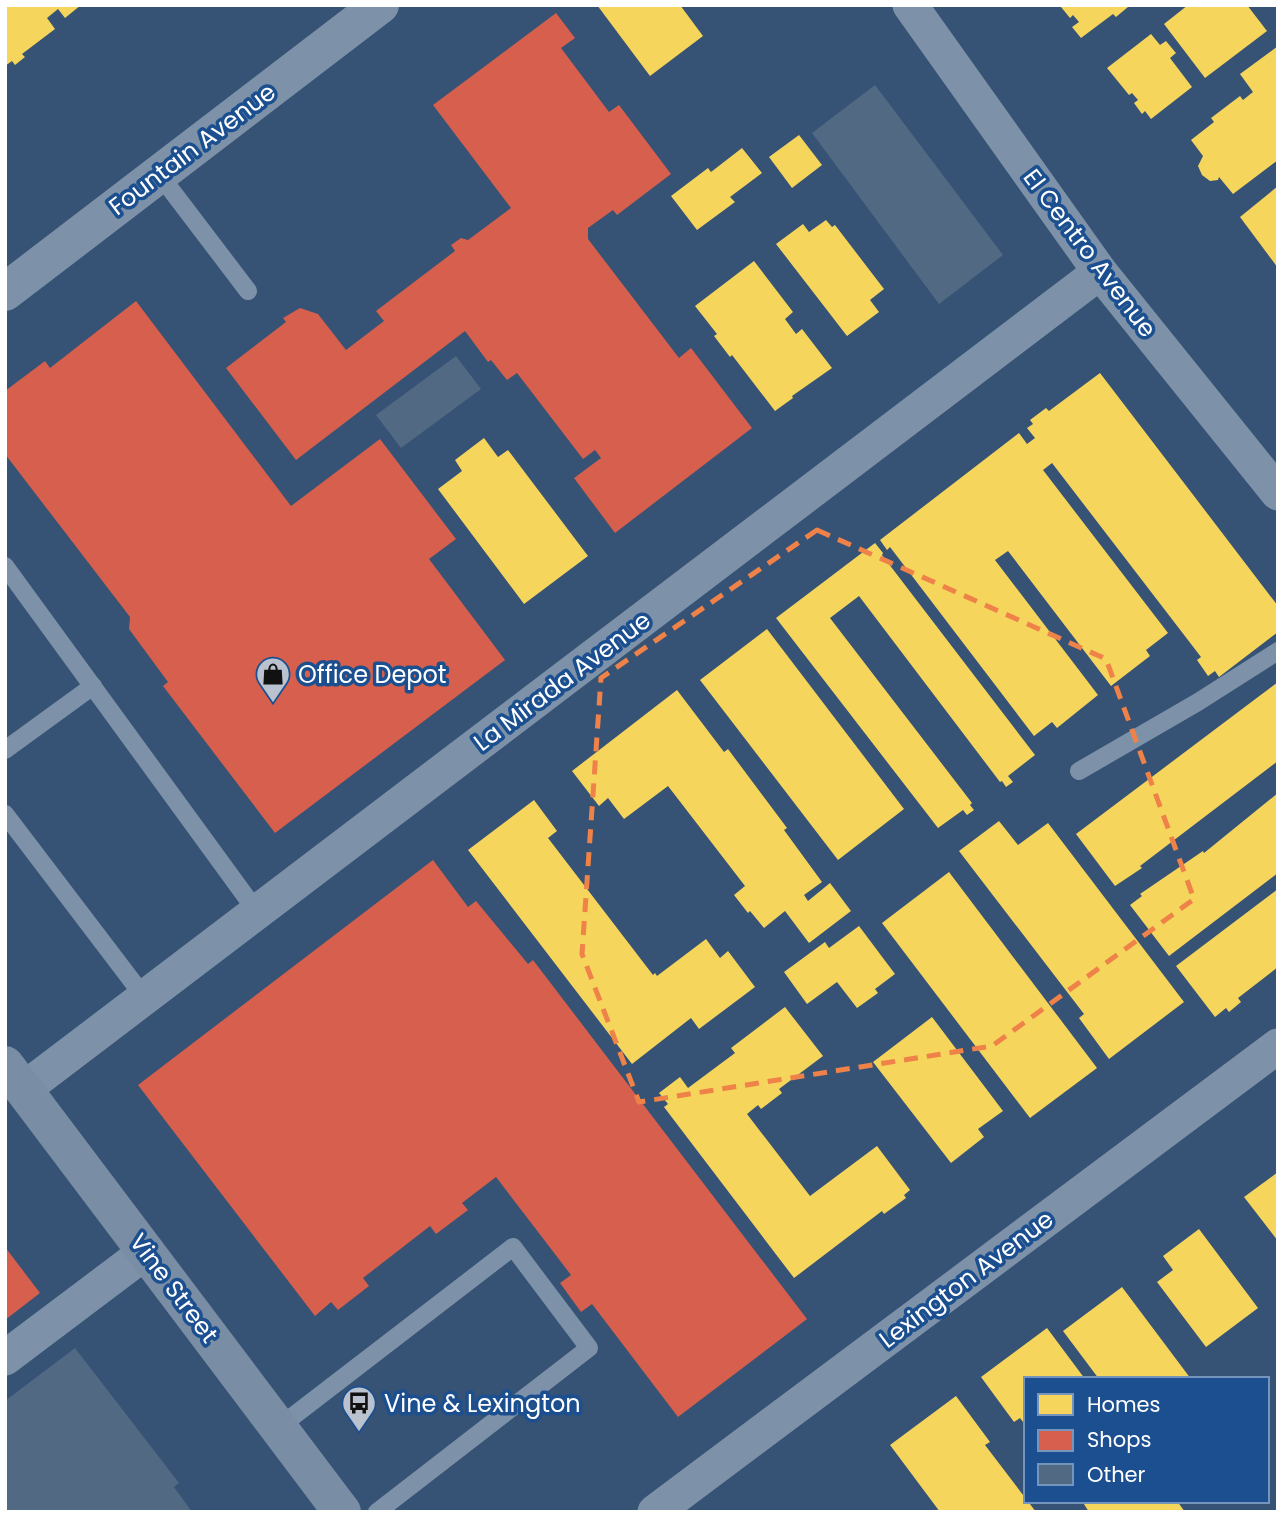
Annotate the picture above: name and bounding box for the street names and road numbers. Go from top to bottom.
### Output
street label: Fountain Avenue [102,75,282,223]
street label: El Centro Avenue [1016,162,1164,344]
street label: La Mirada Avenue [467,604,657,758]
street label: Lexington Avenue [872,1203,1060,1355]
street label: Vine Street [122,1227,226,1349]

